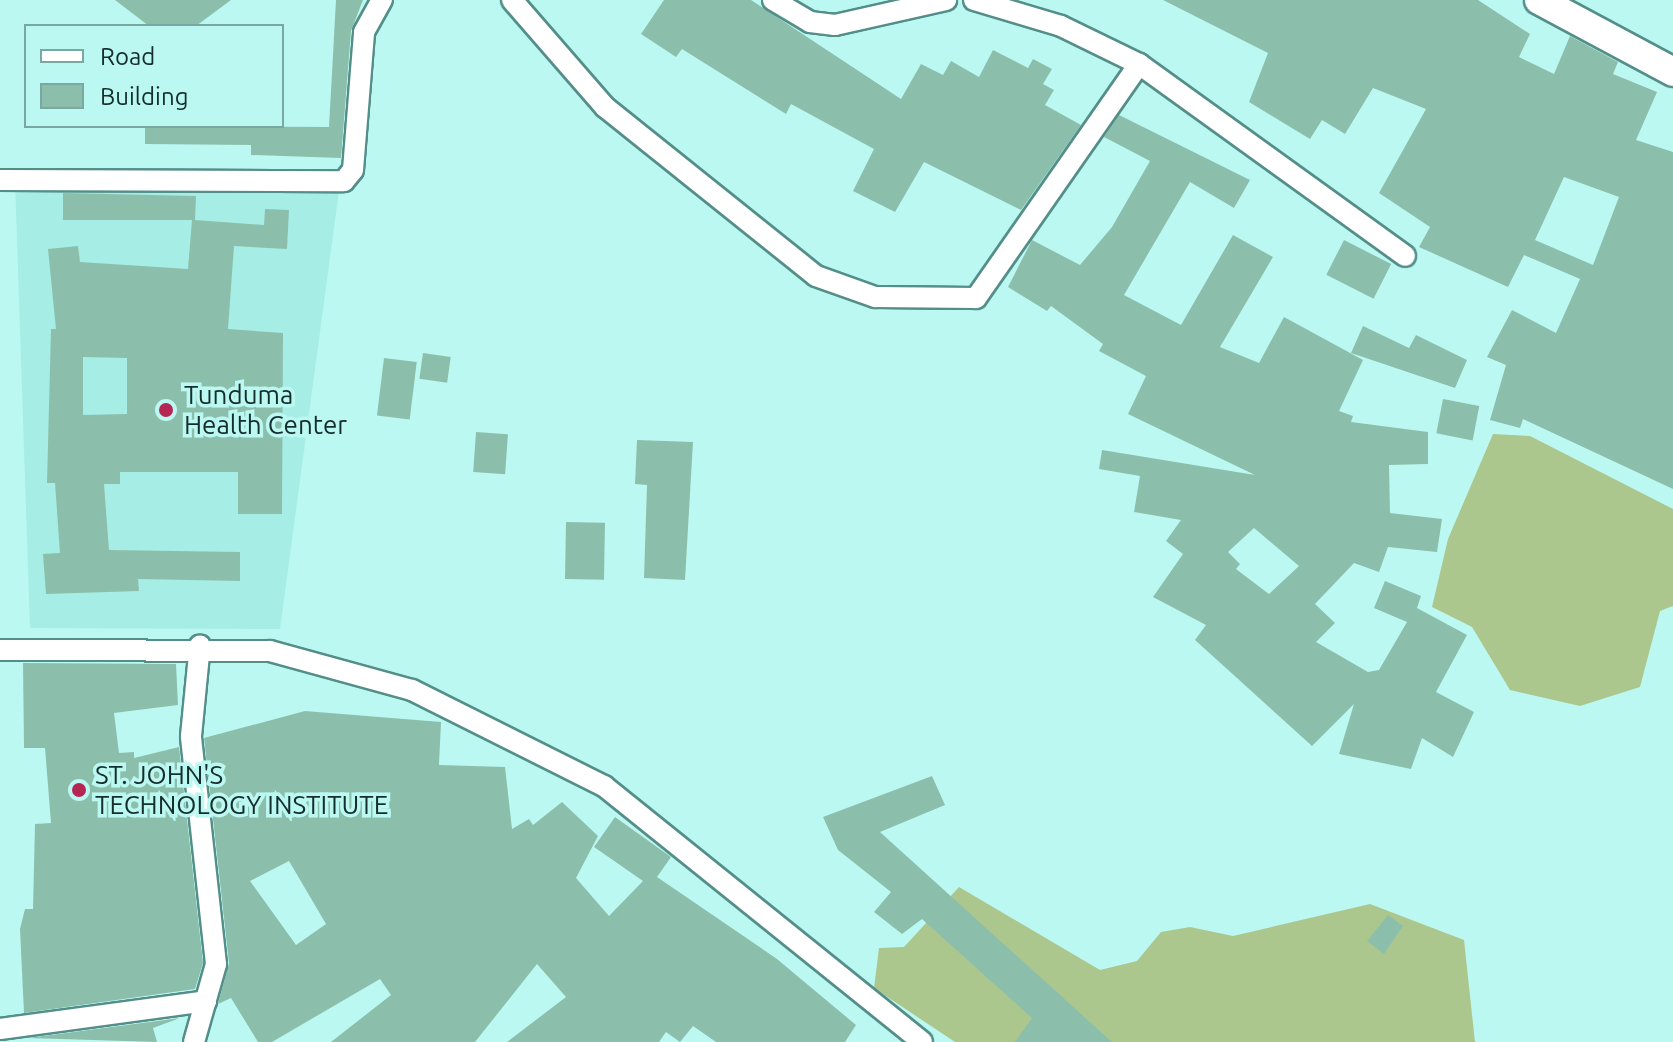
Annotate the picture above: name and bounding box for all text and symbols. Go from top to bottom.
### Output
legend [24,24,284,128]
text: Road [100,43,155,70]
text: Building [100,83,188,110]
place label: Tunduma Health Center [184,379,347,440]
marker: Tunduma Health Center [155,399,177,421]
place label: ST. JOHN'S TECHNOLOGY INSTITUTE [95,759,388,820]
marker: ST. JOHN'S TECHNOLOGY INSTITUTE [70,781,88,799]

